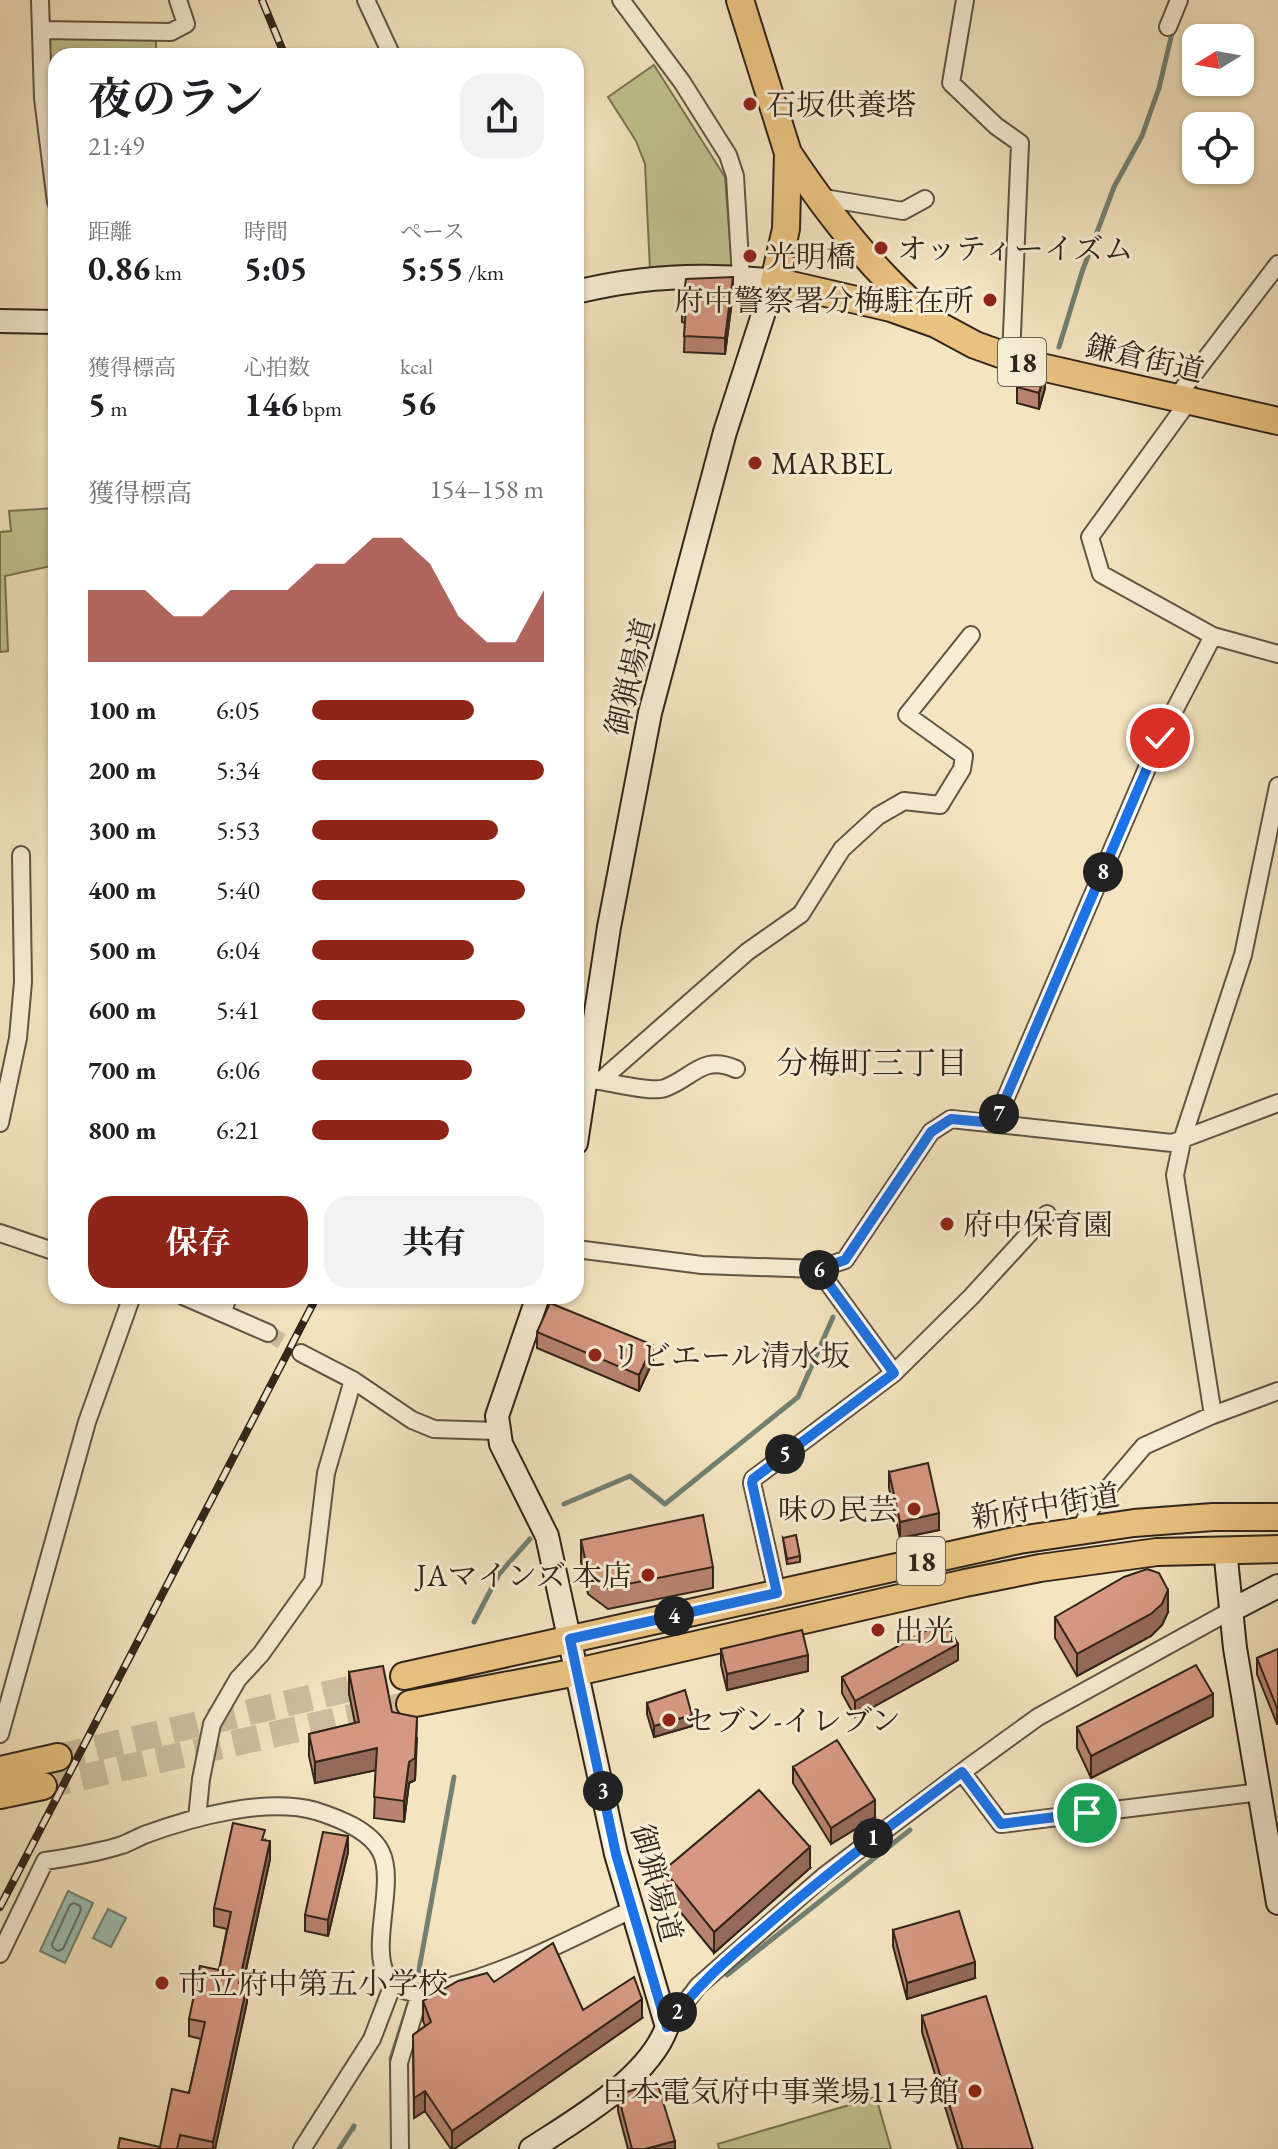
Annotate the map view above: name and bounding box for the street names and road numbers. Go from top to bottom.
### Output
street label: 鎌倉街道 [1082,326,1208,390]
road number: 18 [998,338,1046,386]
street label: 御猟場道 [597,614,663,740]
street label: 新府中街道 [968,1475,1122,1537]
road number: 18 [897,1537,945,1585]
street label: 御猟場道 [623,1820,691,1946]

